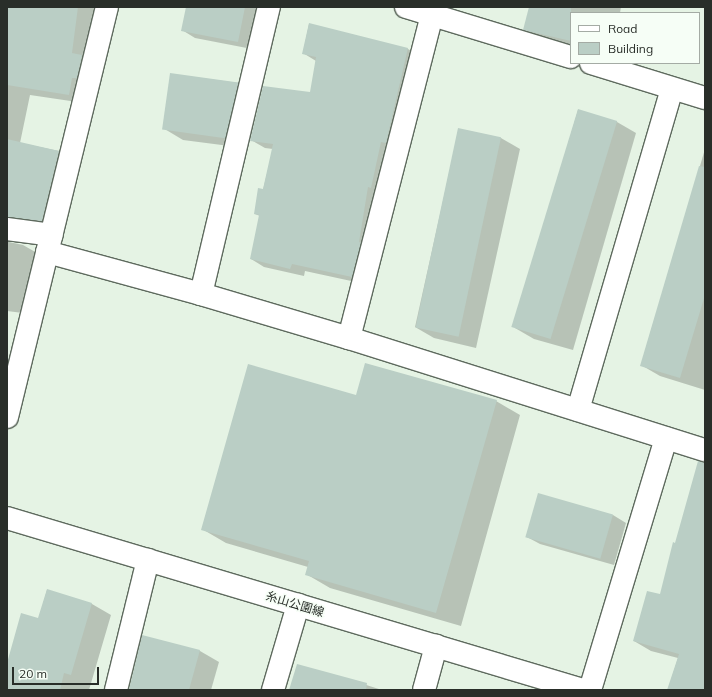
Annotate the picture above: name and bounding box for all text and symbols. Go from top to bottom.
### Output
legend [570,12,700,64]
text: Road [608,21,637,36]
text: Building [608,41,653,56]
street label: 糸山公園線 [264,588,326,620]
scale bar [14,659,101,685]
text: 20 m [19,666,47,681]

